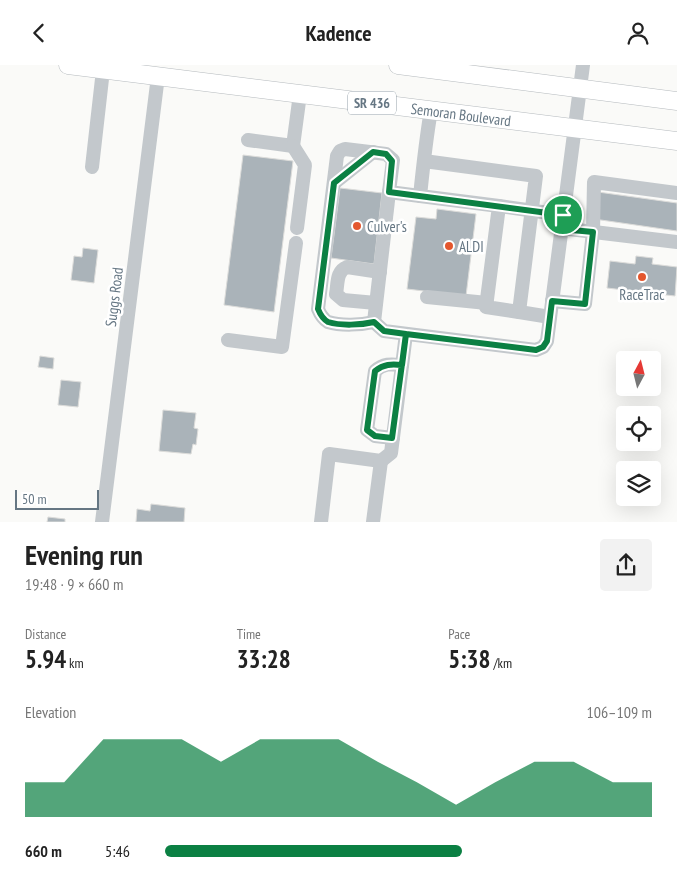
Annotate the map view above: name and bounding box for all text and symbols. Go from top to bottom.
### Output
icon: back [25,19,53,47]
text: Kadence [305,19,372,47]
icon: person [624,19,652,47]
road number: SR 436 [348,91,396,114]
street label: Semoran Boulevard [410,98,512,130]
pin [542,194,584,236]
icon: arrive [549,201,577,229]
place label: Culver's [367,217,407,236]
marker: Culver's [351,220,363,232]
place label: ALDI [459,237,484,256]
marker: ALDI [443,240,455,252]
street label: Suggs Road [101,266,127,328]
marker: RaceTrac [636,271,648,283]
place label: RaceTrac [619,285,665,304]
north arrow [616,351,661,396]
map controls [616,351,661,506]
button: locate [616,406,661,451]
button: layers [616,461,661,506]
scale bar [15,487,99,510]
text: 50 m [22,490,47,508]
text: Evening run [25,536,143,573]
button: share [600,539,652,591]
text: 19:48 · 9 × 660 m [25,574,123,594]
text: Distance [25,625,66,643]
text: Time [237,625,261,643]
text: Pace [448,625,470,643]
text: 5.94 [25,643,66,675]
text: 33:28 [237,643,291,675]
text: 5:38 [448,643,490,675]
text: km [66,654,84,672]
text: /km [490,654,512,672]
text: Elevation [25,702,76,722]
text: 106–109 m [587,702,652,722]
text: 660 m [25,841,62,861]
text: 5:46 [105,841,130,861]

